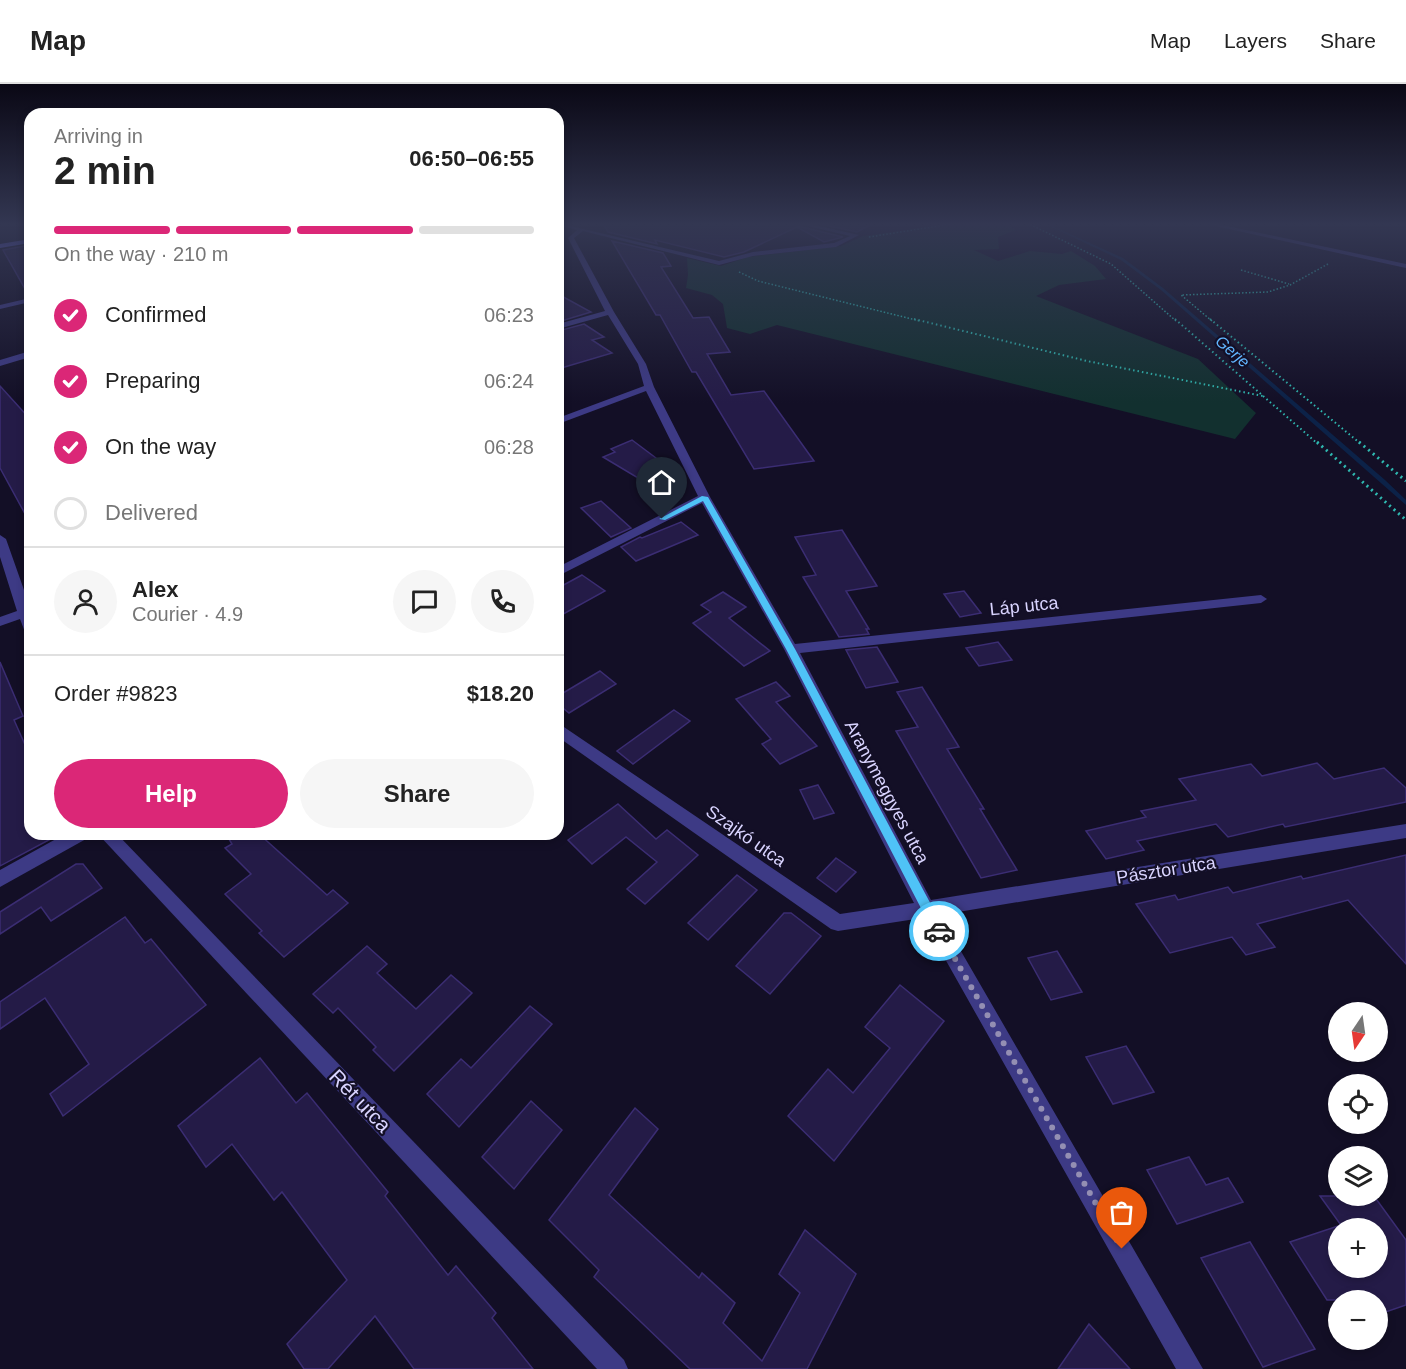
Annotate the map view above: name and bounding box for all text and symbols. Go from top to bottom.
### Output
text: Map [30,25,86,56]
text: Map [1150,29,1191,52]
text: Layers [1224,29,1287,52]
text: Share [1320,29,1376,52]
text: Arriving in [54,125,143,147]
text: 06:50–06:55 [409,146,534,171]
text: 2 min [54,149,156,192]
text: On the way · 210 m [54,243,229,265]
icon: check [54,299,87,332]
text: Confirmed [105,302,206,327]
text: 06:23 [484,304,534,326]
water label: Gerje [1212,332,1253,371]
icon: check [54,365,87,398]
text: Preparing [105,368,200,393]
text: 06:24 [484,370,534,392]
icon: check [54,431,87,464]
text: On the way [105,434,216,459]
text: 06:28 [484,436,534,458]
pin [636,457,687,519]
icon: home [645,466,678,499]
text: Delivered [105,500,198,525]
button: person [54,570,117,633]
button: chat [393,570,456,633]
button: phone [471,570,534,633]
text: Alex [132,577,178,602]
street label: Láp utca [989,592,1060,620]
text: Courier · 4.9 [132,603,243,625]
text: Order #9823 [54,681,178,706]
text: $18.20 [467,681,534,706]
street label: Aranymeggyes utca [841,717,934,868]
button: Help [54,759,288,828]
button: Share [300,759,534,828]
street label: Szajkó utca [702,801,791,871]
street label: Pásztor utca [1115,852,1218,888]
courier [909,901,969,961]
icon: car [923,915,956,948]
north arrow [1328,1002,1388,1062]
map controls [1328,1002,1388,1350]
street label: Rét utca [325,1065,396,1137]
button: locate [1328,1074,1388,1134]
button: layers [1328,1146,1388,1206]
pin [1096,1187,1147,1249]
icon: bag [1105,1196,1138,1229]
button: + [1328,1218,1388,1278]
button: − [1328,1290,1388,1350]

